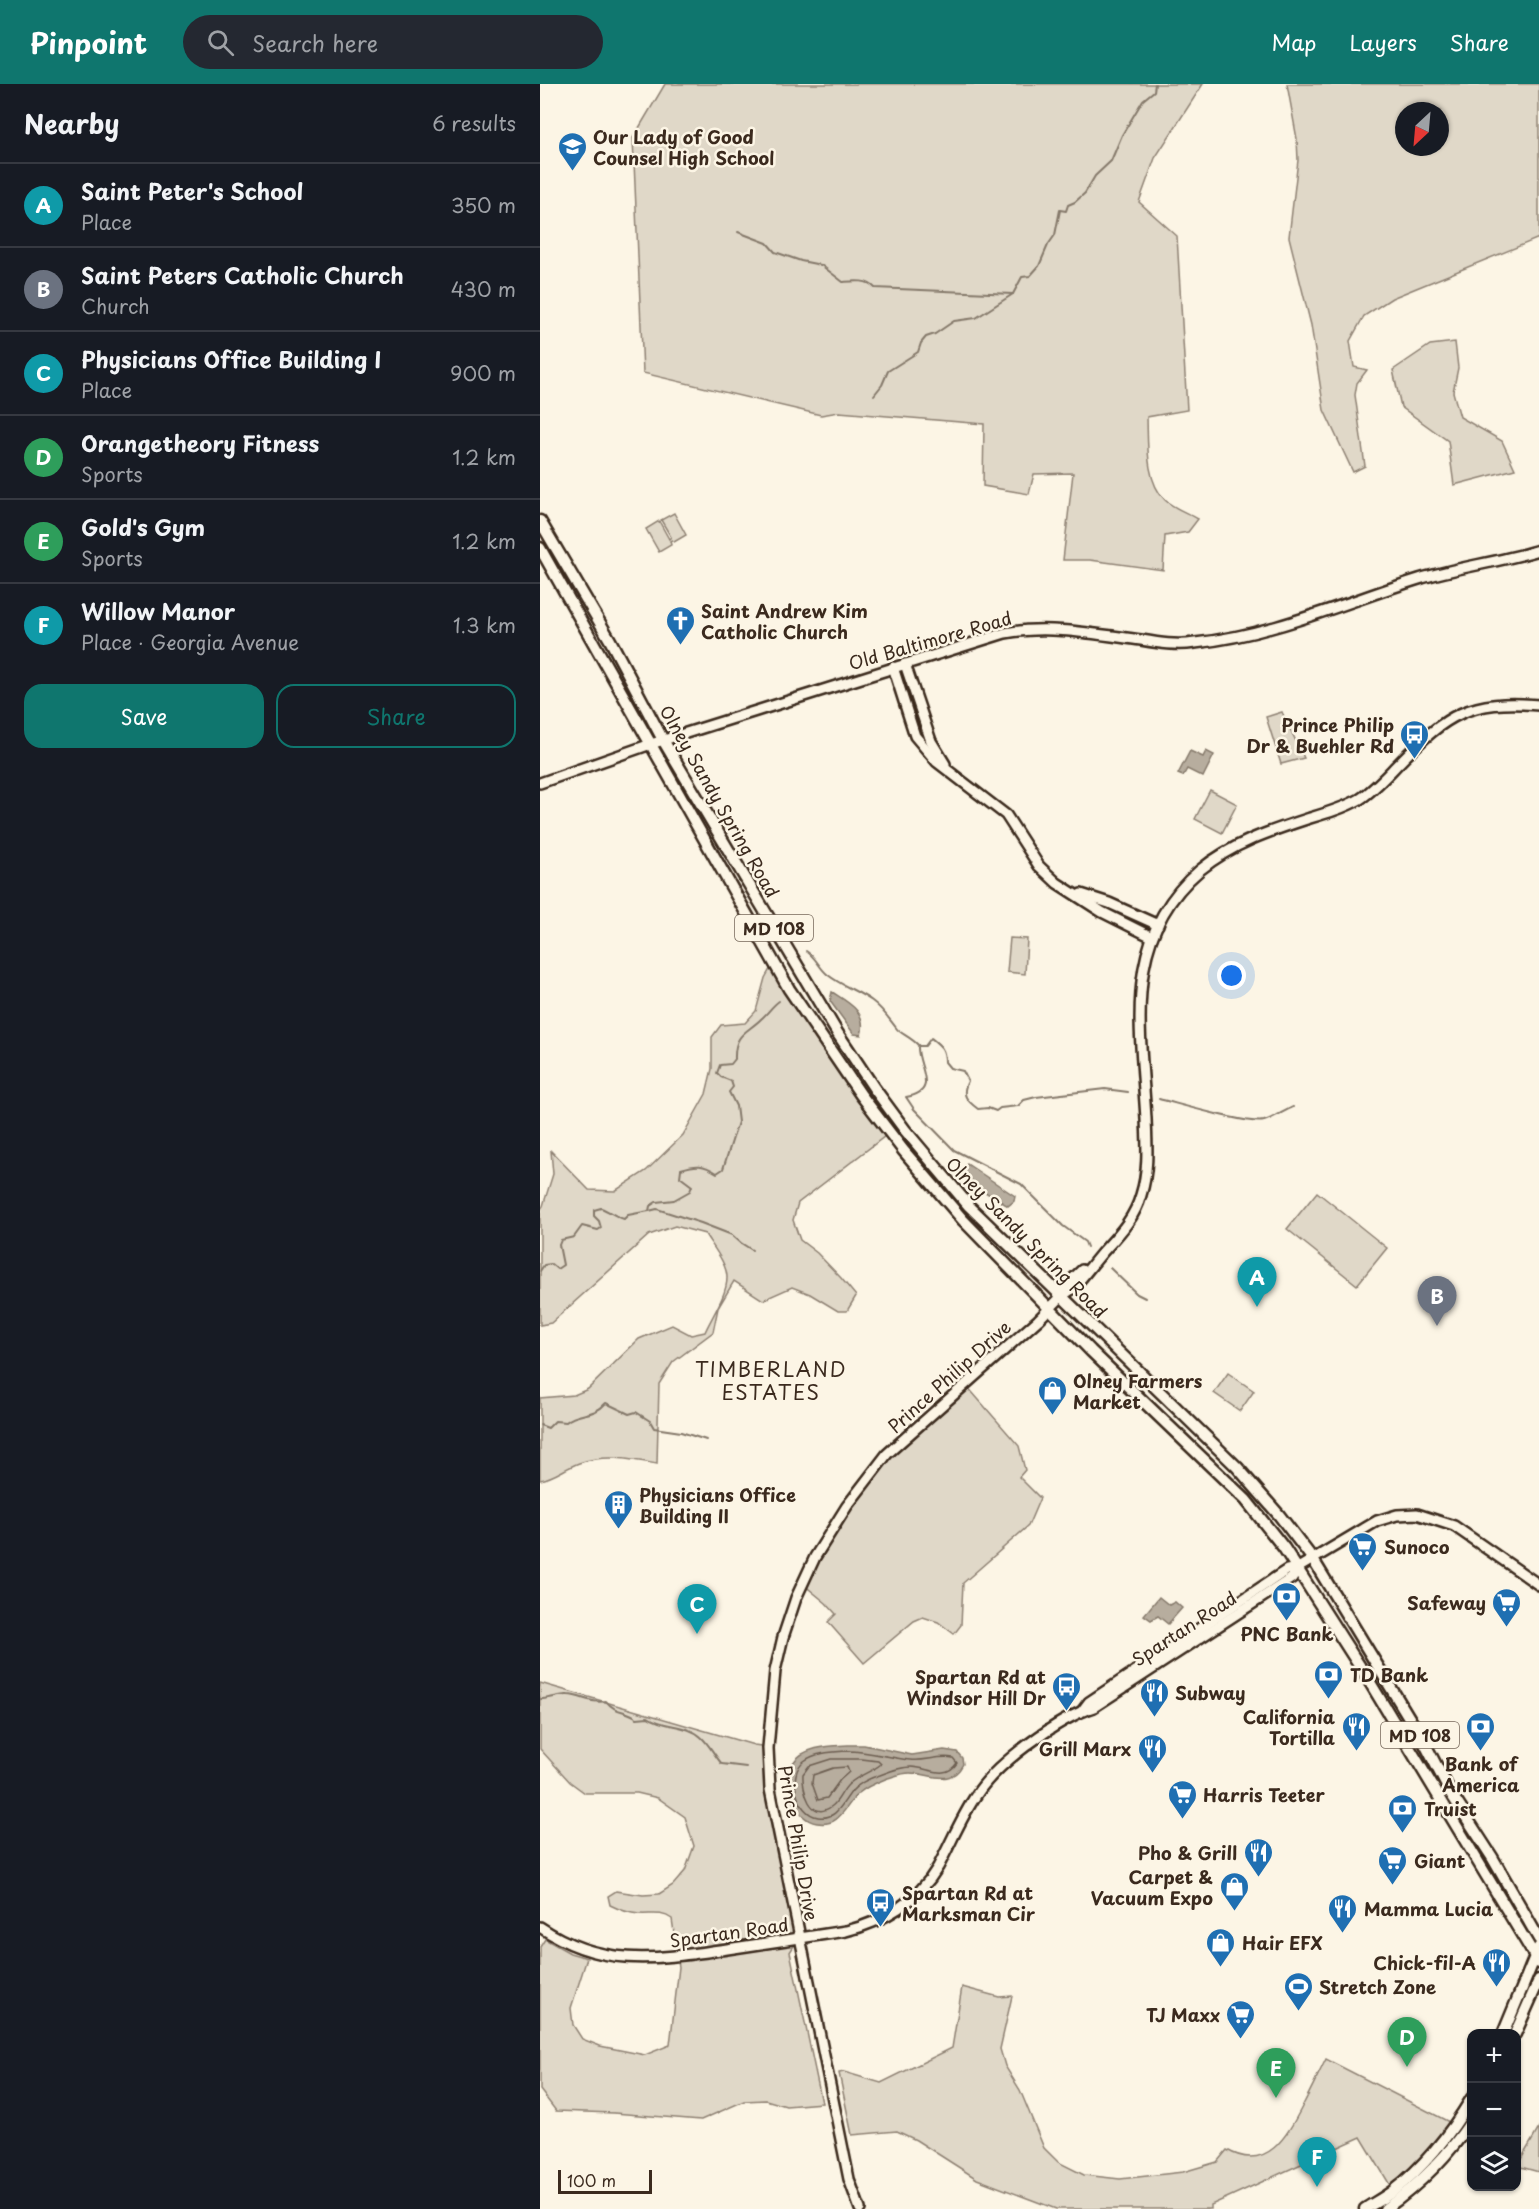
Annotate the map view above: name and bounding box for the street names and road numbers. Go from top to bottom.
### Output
street label: Old Baltimore Road [845,604,1015,676]
street label: Olney Sandy Spring Road [654,700,786,902]
road number: MD 108 [735,915,813,941]
street label: Olney Sandy Spring Road [940,1150,1114,1324]
street label: Prince Philip Drive [881,1313,1017,1439]
street label: Spartan Road [1126,1584,1242,1672]
road number: MD 108 [1381,1722,1459,1748]
street label: Prince Philip Drive [772,1763,826,1923]
street label: Spartan Road [668,1910,790,1954]

